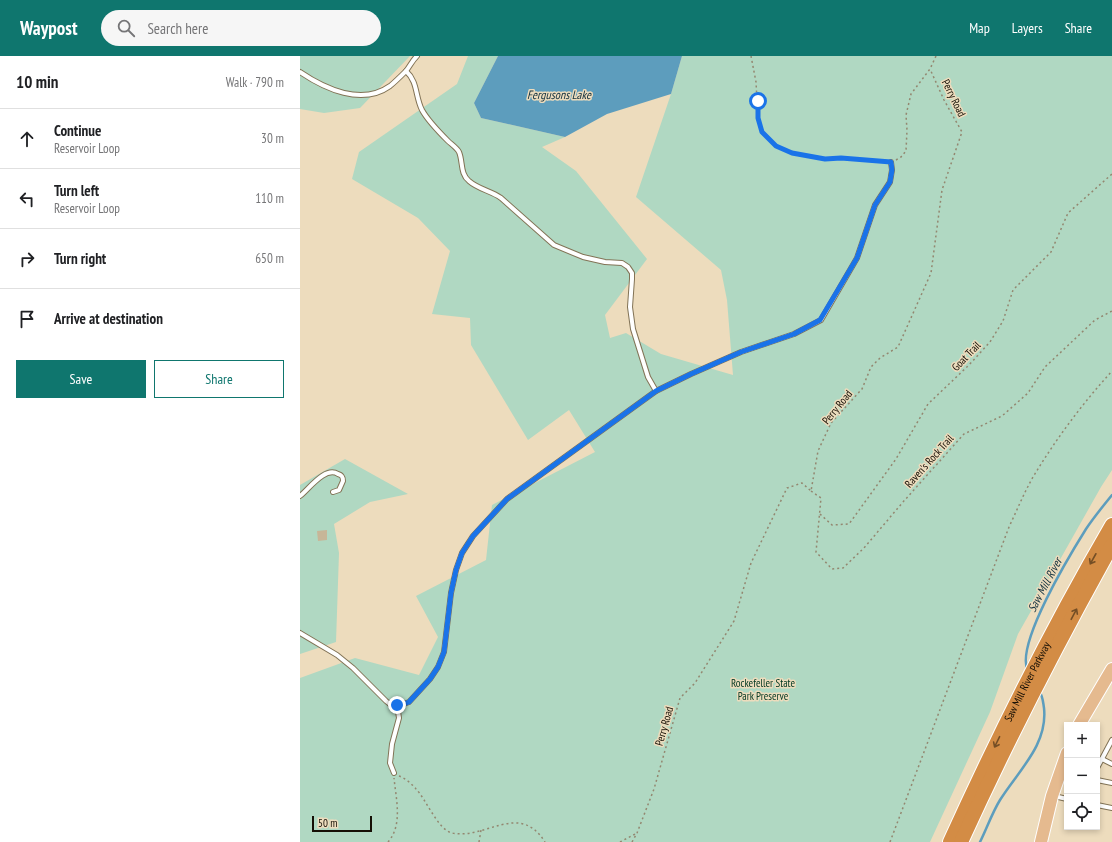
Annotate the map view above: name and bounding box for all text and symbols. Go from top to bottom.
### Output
search box [101,10,381,46]
text: Waypost [20,16,77,40]
icon: search [115,17,137,39]
text: Search here [147,19,208,38]
text: Map [969,19,990,37]
text: Layers [1012,19,1043,37]
text: Share [1065,19,1092,37]
text: 10 min [16,71,58,93]
text: Walk · 790 m [226,74,284,91]
street label: Perry Road [939,77,969,119]
water label: Fergusons Lake [527,87,592,102]
route start [749,92,767,110]
text: Continue [54,121,101,140]
icon: ahead [16,128,38,150]
text: 30 m [261,130,284,147]
text: Reservoir Loop [54,140,120,157]
text: Turn left [54,181,99,200]
icon: left [16,188,38,210]
text: 110 m [255,190,284,207]
text: Reservoir Loop [54,200,120,217]
icon: right [16,248,38,270]
text: Turn right [54,249,106,268]
text: 650 m [255,250,284,267]
icon: arrive [16,308,38,330]
text: Arrive at destination [54,309,163,328]
street label: Goat Trail [948,338,984,374]
button: Save [16,360,146,398]
button: Share [154,360,284,398]
street label: Perry Road [819,387,855,427]
street label: Raven's Rock Trail [901,431,957,490]
one-way arrow [1088,553,1096,565]
water label: Saw Mill River [1024,554,1066,614]
one-way arrow [1071,608,1079,620]
street label: Saw Mill River Parkway [1001,638,1054,724]
park label: Rockefeller State Park Preserve [731,676,796,703]
route end [388,696,406,714]
street label: Perry Road [652,705,676,747]
map controls [1064,722,1100,830]
button: + [1064,722,1100,758]
one-way arrow [992,735,1000,747]
button: − [1064,758,1100,794]
button: locate [1064,794,1100,830]
scale bar [312,814,372,833]
text: 50 m [318,816,337,830]

